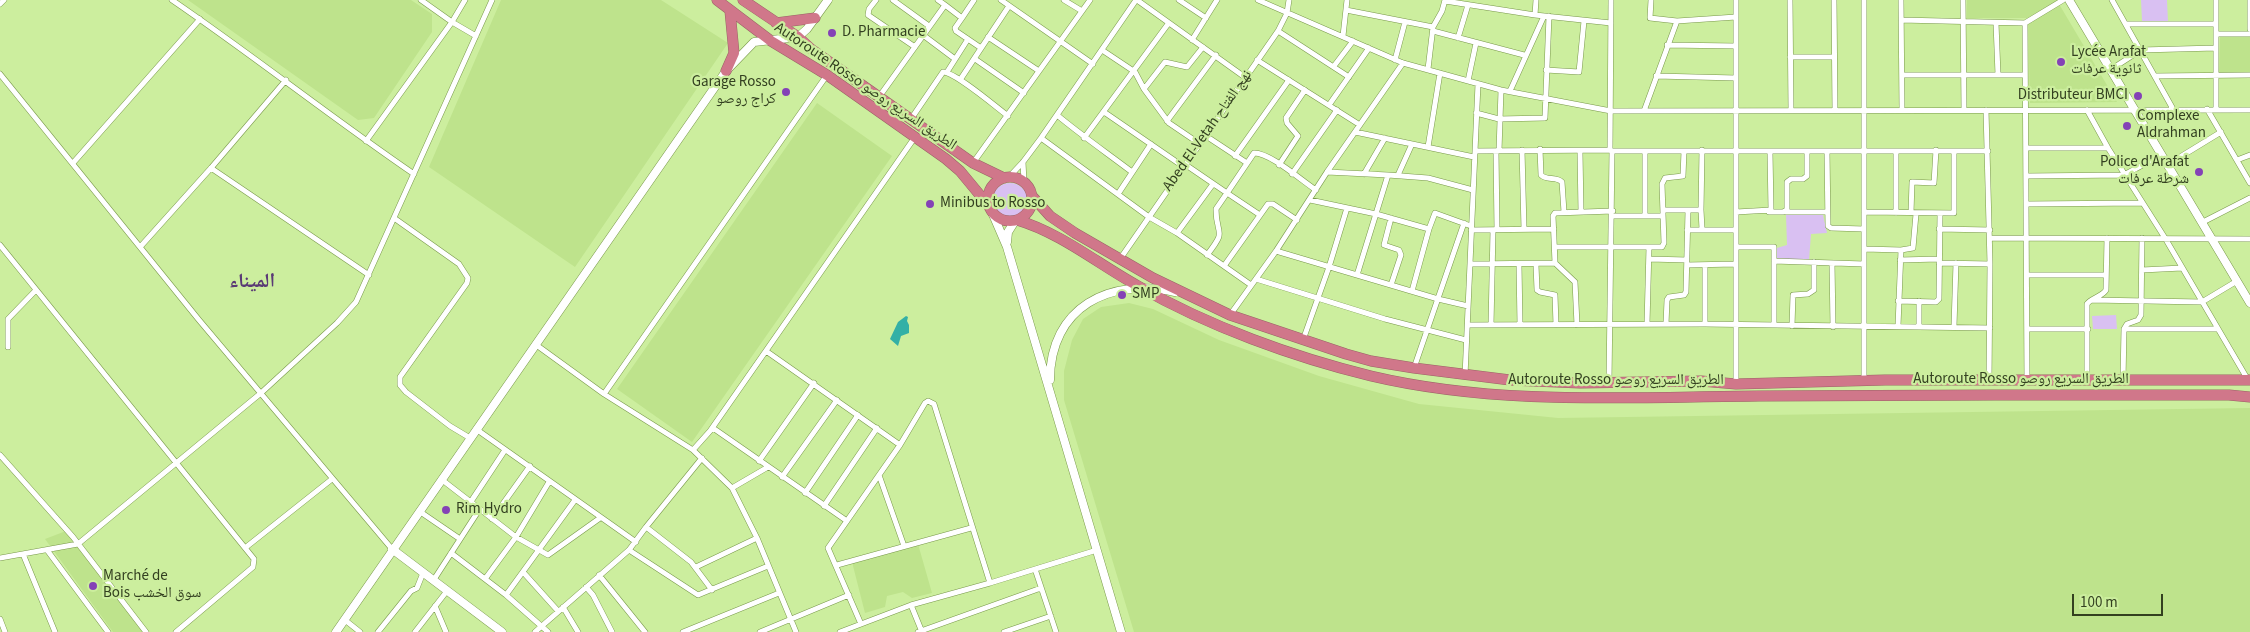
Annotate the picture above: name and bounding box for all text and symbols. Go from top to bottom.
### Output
street label: Autoroute Rosso الطريق السريع روصو [771,19,959,155]
place label: D. Pharmacie [842,24,925,42]
marker: D. Pharmacie [826,27,838,39]
place label: Lycée Arafat ثانوية عرفات [2071,44,2146,79]
marker: Lycée Arafat ثانوية عرفات [2055,56,2067,68]
street label: Abed El-Vetah نهج الفتاح [1159,67,1257,195]
place label: Garage Rosso كراج روصو [692,74,776,109]
marker: Garage Rosso كراج روصو [780,86,792,98]
place label: Distributeur BMCI [2018,87,2128,105]
marker: Distributeur BMCI [2132,90,2144,102]
place label: Complexe Aldrahman [2137,108,2206,143]
marker: Complexe Aldrahman [2121,120,2133,132]
place label: Police d'Arafat شرطة عرفات [2100,154,2189,189]
marker: Police d'Arafat شرطة عرفات [2193,166,2205,178]
place label: Minibus to Rosso [940,195,1045,213]
marker: Minibus to Rosso [924,198,936,210]
district label: الميناء [229,271,275,295]
place label: SMP [1132,286,1159,304]
marker: SMP [1116,289,1128,301]
street label: Autoroute Rosso الطريق السريع روصو [1913,371,2129,389]
street label: Autoroute Rosso الطريق السريع روصو [1508,372,1724,390]
place label: Rim Hydro [456,501,522,519]
marker: Rim Hydro [440,504,452,516]
place label: Marché de Bois سوق الخشب [103,568,201,603]
marker: Marché de Bois سوق الخشب [87,580,99,592]
scale bar [2075,584,2166,616]
text: 100 m [2080,592,2118,613]

